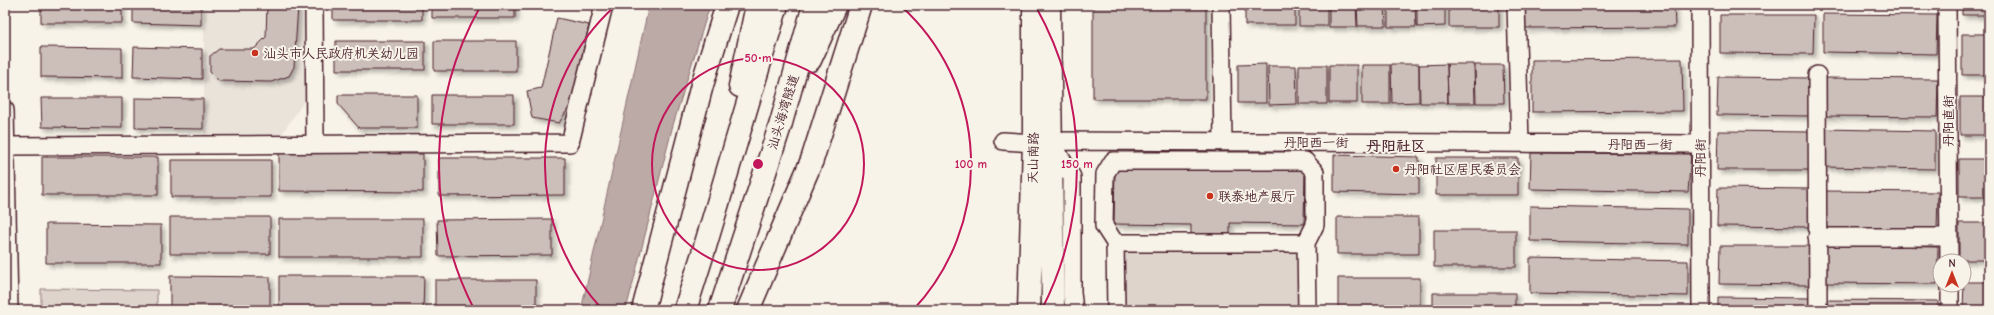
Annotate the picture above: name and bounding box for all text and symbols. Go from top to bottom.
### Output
place label: 汕头市人民政府机关幼儿园 [263,46,419,61]
marker: 汕头市人民政府机关幼儿园 [250,48,260,58]
text: 50 m [744,51,772,65]
street label: 汕头海湾隧道 [764,73,802,151]
street label: 丹阳直街 [1941,95,1956,147]
street label: 天山南路 [1025,132,1041,184]
street label: 丹阳西一街 [1283,135,1349,150]
district label: 丹阳社区 [1366,137,1426,155]
street label: 丹阳西一街 [1607,137,1673,152]
street label: 丹阳街 [1693,138,1708,178]
centre of rings [751,157,765,171]
text: 100 m [955,157,987,171]
text: 150 m [1061,157,1093,171]
place label: 丹阳社区居民委员会 [1404,162,1521,177]
marker: 丹阳社区居民委员会 [1391,164,1401,174]
place label: 联泰地产展厅 [1218,189,1296,204]
marker: 联泰地产展厅 [1205,191,1215,201]
north arrow [1932,253,1972,293]
text: N [1948,257,1956,270]

